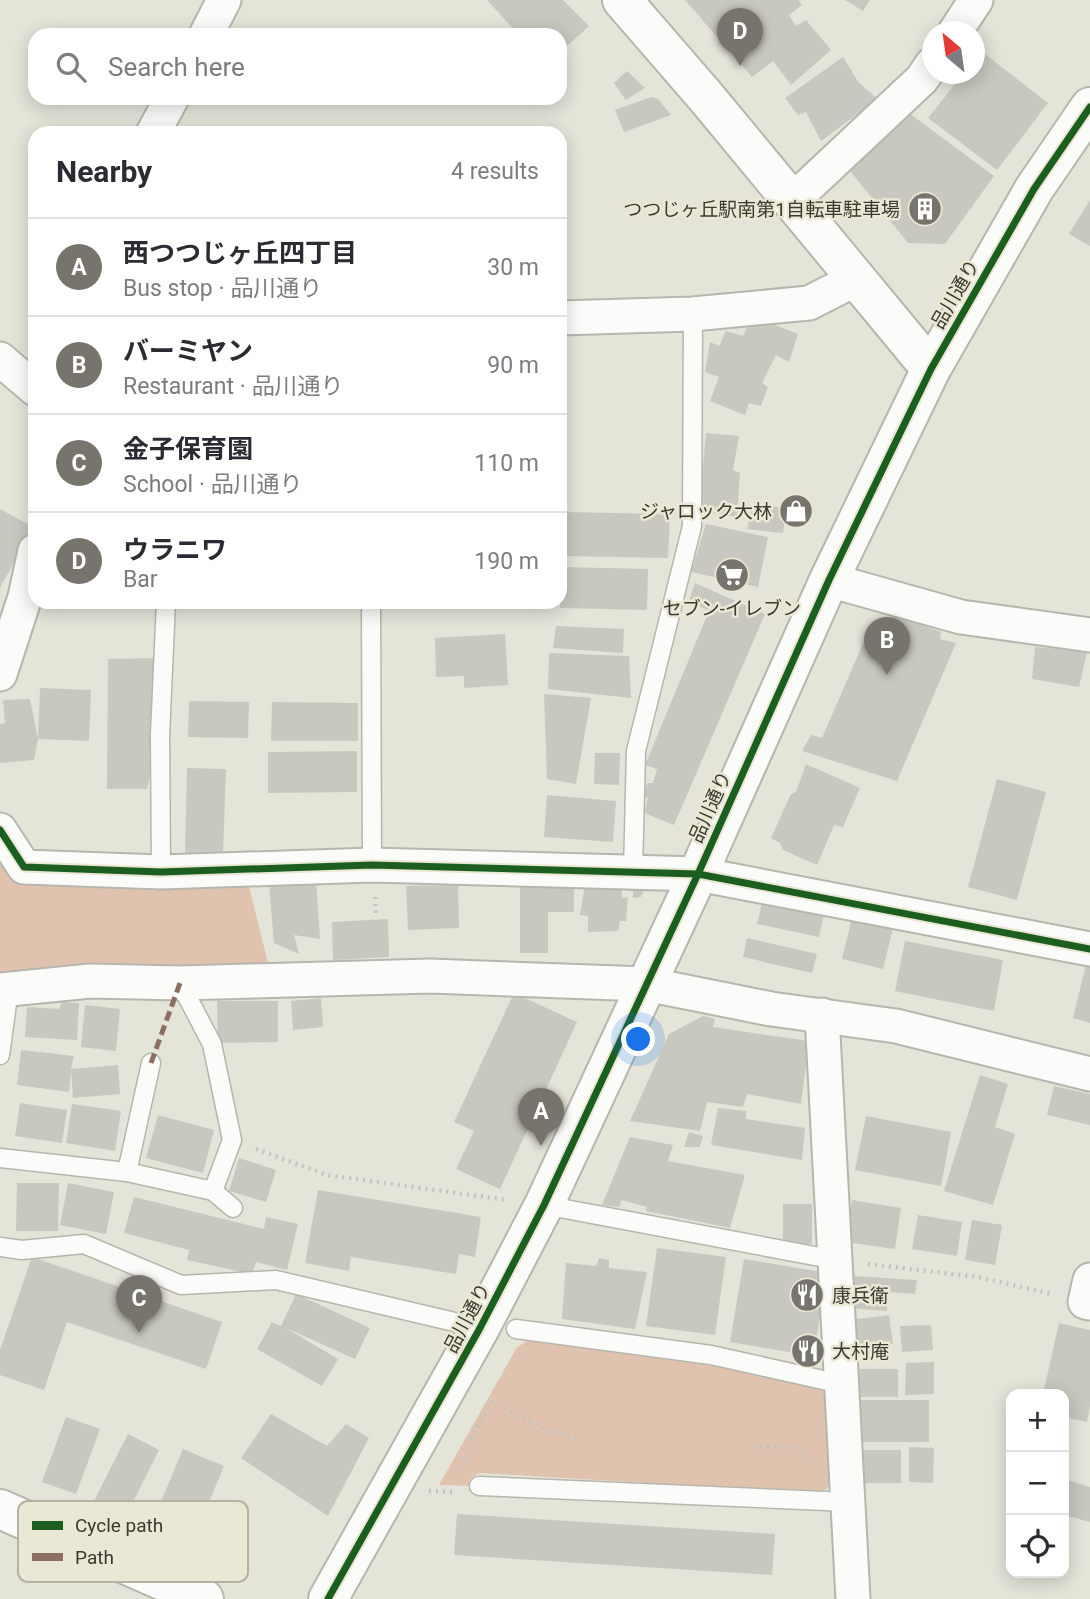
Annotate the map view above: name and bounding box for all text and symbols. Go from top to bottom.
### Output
pin: D [717,8,763,66]
north arrow [922,21,985,84]
search box [28,28,567,105]
icon: search [52,48,90,86]
text: Search here [108,52,245,82]
text: Nearby [56,154,152,189]
text: 4 results [451,158,539,185]
building icon: つつじヶ丘駅南第1自転車駐車場 [906,190,944,228]
place label: つつじヶ丘駅南第1自転車駐車場 [623,198,900,221]
text: 西つつじヶ丘四丁目 [123,238,357,268]
text: A [71,254,87,281]
text: 30 m [487,254,539,281]
street label: 品川通り [926,255,984,333]
text: Bus stop · 品川通り [123,275,322,302]
text: バーミヤン [123,336,253,366]
text: B [72,352,86,379]
text: 90 m [487,352,539,379]
text: Restaurant · 品川通り [123,373,343,400]
text: 金子保育園 [123,434,253,464]
text: C [71,450,87,477]
text: 110 m [474,450,539,477]
text: School · 品川通り [123,471,303,498]
shop icon: ジャロック大林 [777,492,815,530]
place label: ジャロック大林 [640,500,772,523]
text: ウラニワ [123,535,227,565]
text: D [72,548,86,575]
text: 190 m [474,548,539,575]
supermarket icon: セブン-イレブン [713,556,751,594]
text: Bar [123,566,158,593]
place label: セブン-イレブン [663,597,801,620]
pin: B [864,617,910,675]
street label: 品川通り [684,768,736,846]
your location [621,1022,655,1056]
pin: A [518,1088,564,1146]
pin: C [116,1275,162,1333]
restaurant icon: 康兵衛 [788,1276,826,1314]
street label: 品川通り [439,1279,495,1357]
place label: 康兵衛 [832,1284,889,1307]
restaurant icon: 大村庵 [789,1332,827,1370]
place label: 大村庵 [832,1340,889,1363]
map controls [1006,1389,1069,1578]
button: + [1006,1389,1069,1452]
button: − [1006,1452,1069,1515]
legend [18,1501,248,1582]
text: Cycle path [75,1514,163,1537]
button: locate [1006,1515,1069,1578]
text: Path [75,1546,114,1569]

